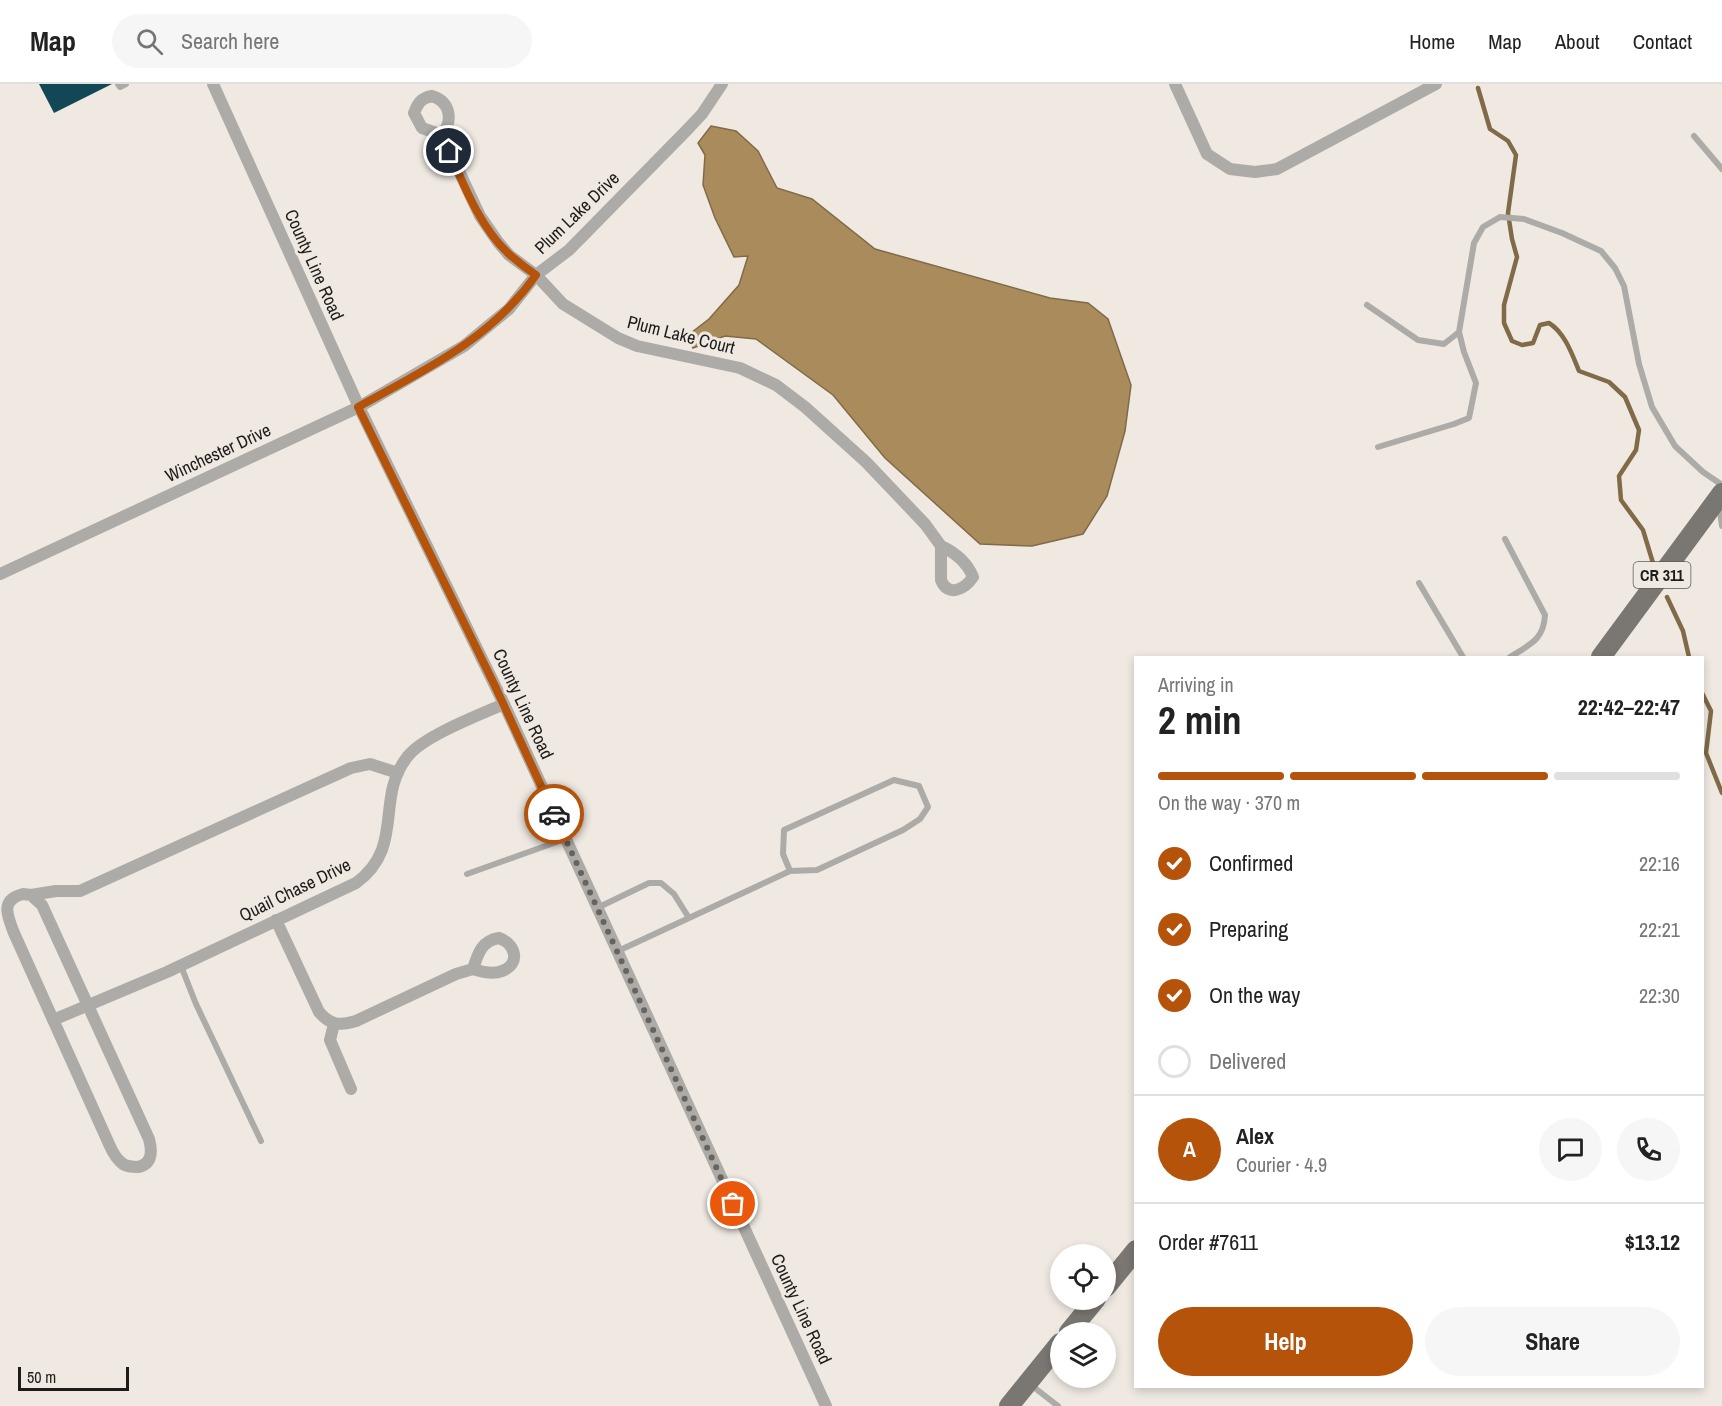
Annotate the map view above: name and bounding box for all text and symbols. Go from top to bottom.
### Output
search box [112,14,532,68]
text: Map [30,22,76,60]
icon: search [133,25,166,58]
text: Search here [181,26,279,56]
text: Home [1409,27,1455,56]
text: Map [1488,27,1522,56]
text: About [1555,27,1600,56]
text: Contact [1633,27,1692,56]
pin [423,125,474,176]
icon: home [432,134,465,167]
street label: Plum Lake Drive [529,166,625,260]
street label: County Line Road [279,205,350,324]
street label: Plum Lake Court [625,309,737,360]
street label: Winchester Drive [161,417,275,488]
road number: CR 311 [1634,562,1690,588]
street label: County Line Road [487,645,560,763]
text: Arriving in [1158,671,1234,698]
text: 22:42–22:47 [1578,692,1680,722]
text: 2 min [1158,694,1242,746]
courier [524,784,584,844]
text: On the way · 370 m [1158,789,1300,816]
icon: car [538,798,571,831]
icon: check [1158,847,1191,880]
text: Confirmed [1209,848,1293,878]
text: 22:16 [1639,850,1680,877]
street label: Quail Chase Drive [235,852,355,927]
icon: check [1158,913,1191,946]
text: Preparing [1209,914,1288,944]
text: 22:21 [1639,916,1680,943]
icon: check [1158,979,1191,1012]
text: On the way [1209,980,1300,1010]
text: 22:30 [1639,982,1680,1009]
text: Delivered [1209,1046,1286,1076]
button: chat [1539,1118,1602,1181]
button: phone [1617,1118,1680,1181]
text: Alex [1236,1121,1274,1151]
text: A [1183,1134,1196,1164]
text: Courier · 4.9 [1236,1151,1327,1178]
pin [707,1178,758,1229]
icon: bag [716,1187,749,1220]
text: Order #7611 [1158,1227,1258,1257]
text: $13.12 [1625,1227,1680,1257]
map controls [1050,1244,1116,1388]
button: locate [1050,1244,1116,1310]
street label: County Line Road [765,1250,838,1368]
button: Help [1158,1307,1413,1376]
button: Share [1425,1307,1680,1376]
button: layers [1050,1322,1116,1388]
scale bar [18,1364,129,1392]
text: 50 m [27,1366,56,1388]

